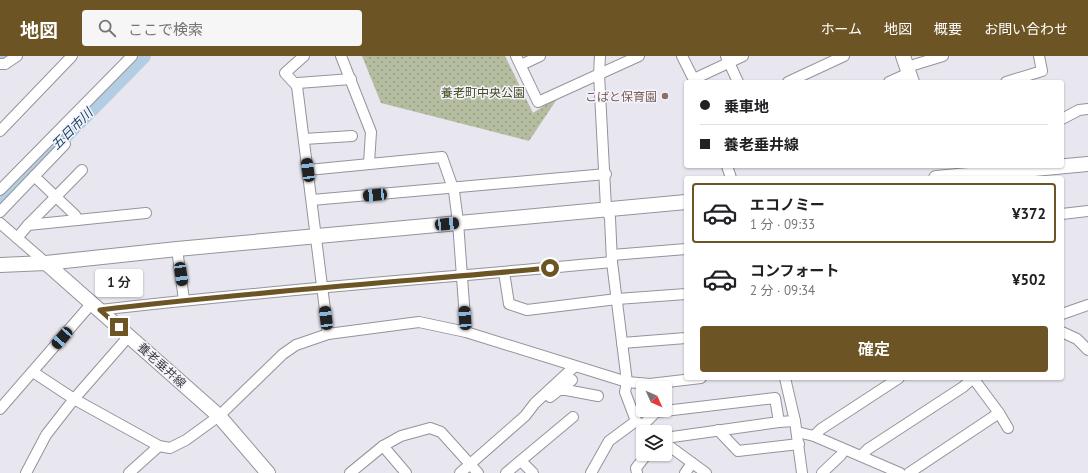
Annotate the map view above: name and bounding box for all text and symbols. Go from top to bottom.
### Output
search box [82,10,362,46]
icon: search [96,17,118,39]
text: 地図 [20,18,58,42]
text: ここで検索 [128,20,203,39]
text: ホーム [820,20,862,38]
text: 地図 [884,20,912,38]
text: 概要 [934,20,962,38]
text: お問い合わせ [984,20,1068,38]
park label: 養老町中央公園 [441,85,525,100]
place label: こばと保育園 [585,89,657,104]
marker: こばと保育園 [660,91,670,101]
text: 乗車地 [724,97,769,116]
water label: 五日市川 [48,103,98,153]
text: 養老垂井線 [724,135,799,154]
car [300,157,316,183]
car [363,188,387,202]
icon: car [702,195,738,231]
text: エコノミー [750,195,825,214]
text: ¥372 [1012,204,1046,223]
text: 1 分 · 09:33 [750,216,815,233]
car [434,217,460,231]
route start [541,259,559,277]
car [173,261,189,287]
icon: car [702,261,738,297]
text: コンフォート [750,261,840,280]
callout: 1 分 [95,269,143,297]
text: ¥502 [1012,270,1046,289]
text: 1 分 [107,274,131,291]
text: 2 分 · 09:34 [750,282,815,299]
car [319,305,333,331]
car [458,306,472,330]
route end [110,318,128,336]
car [50,325,74,351]
button: 確定 [700,326,1048,372]
street label: 養老垂井線 [135,339,189,391]
north arrow [636,381,672,417]
map controls [636,381,672,461]
button: layers [636,425,672,461]

